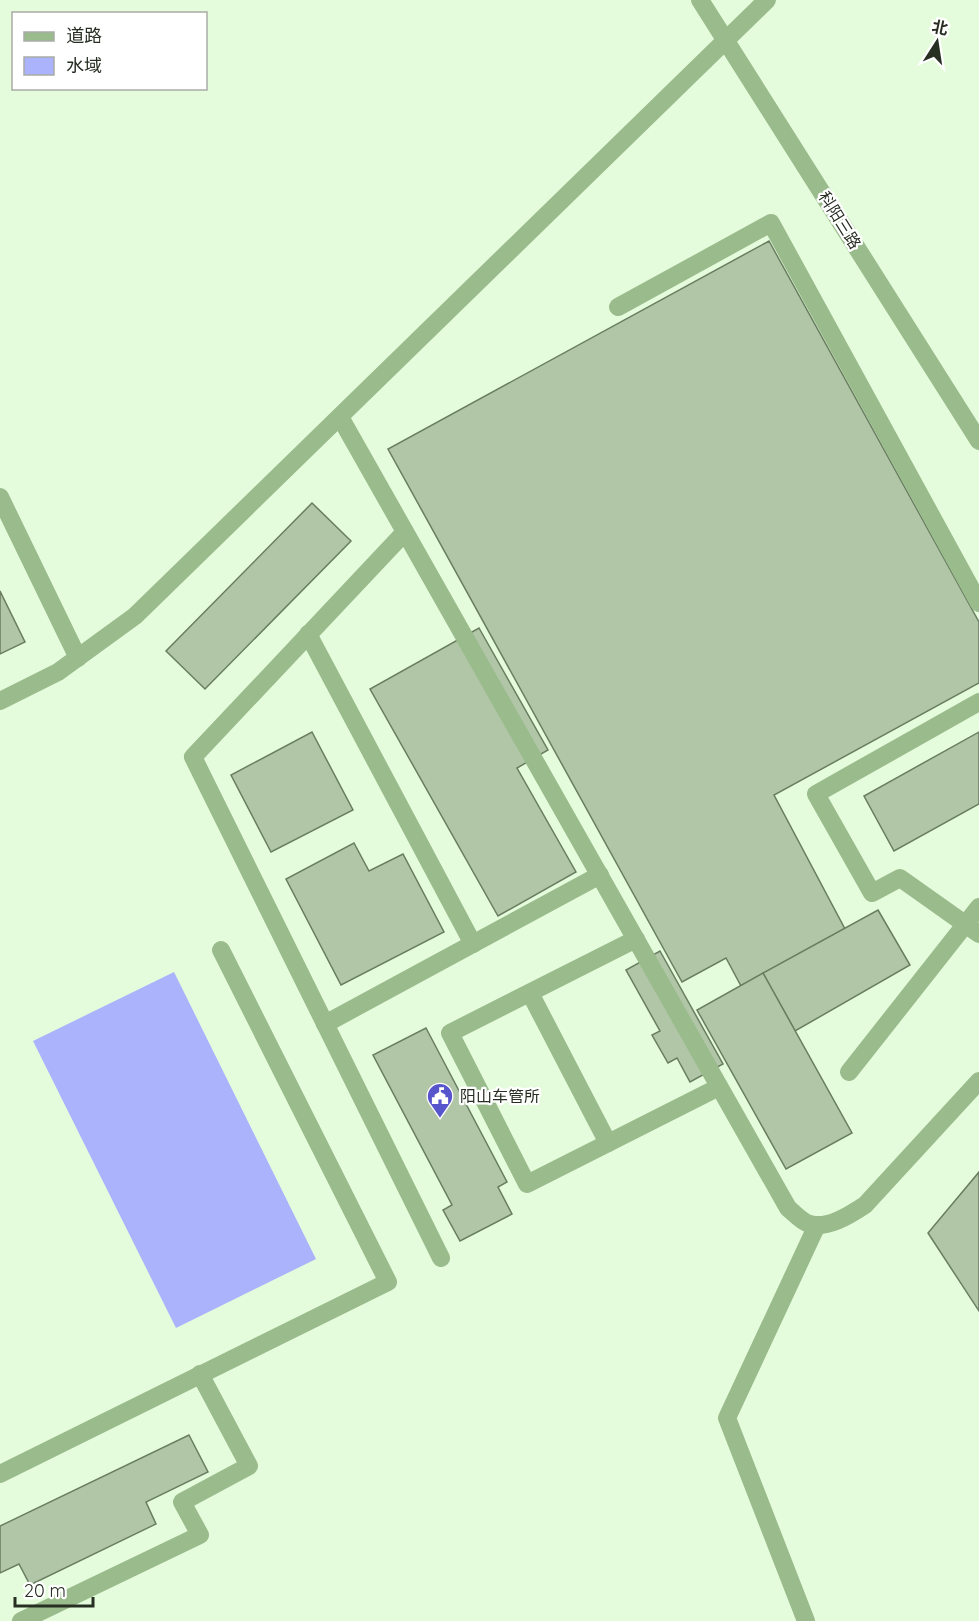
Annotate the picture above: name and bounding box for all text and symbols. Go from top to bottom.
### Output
legend [12,12,207,90]
north arrow [907,12,967,72]
text: 北 [930,16,950,39]
text: 道路 [66,24,102,47]
text: 水域 [66,54,102,77]
street label: 科阳三路 [815,188,865,252]
public building icon: 阳山车管所 [425,1081,455,1119]
place label: 阳山车管所 [460,1086,540,1106]
scale bar [15,1570,93,1608]
text: 20 m [24,1579,66,1602]

